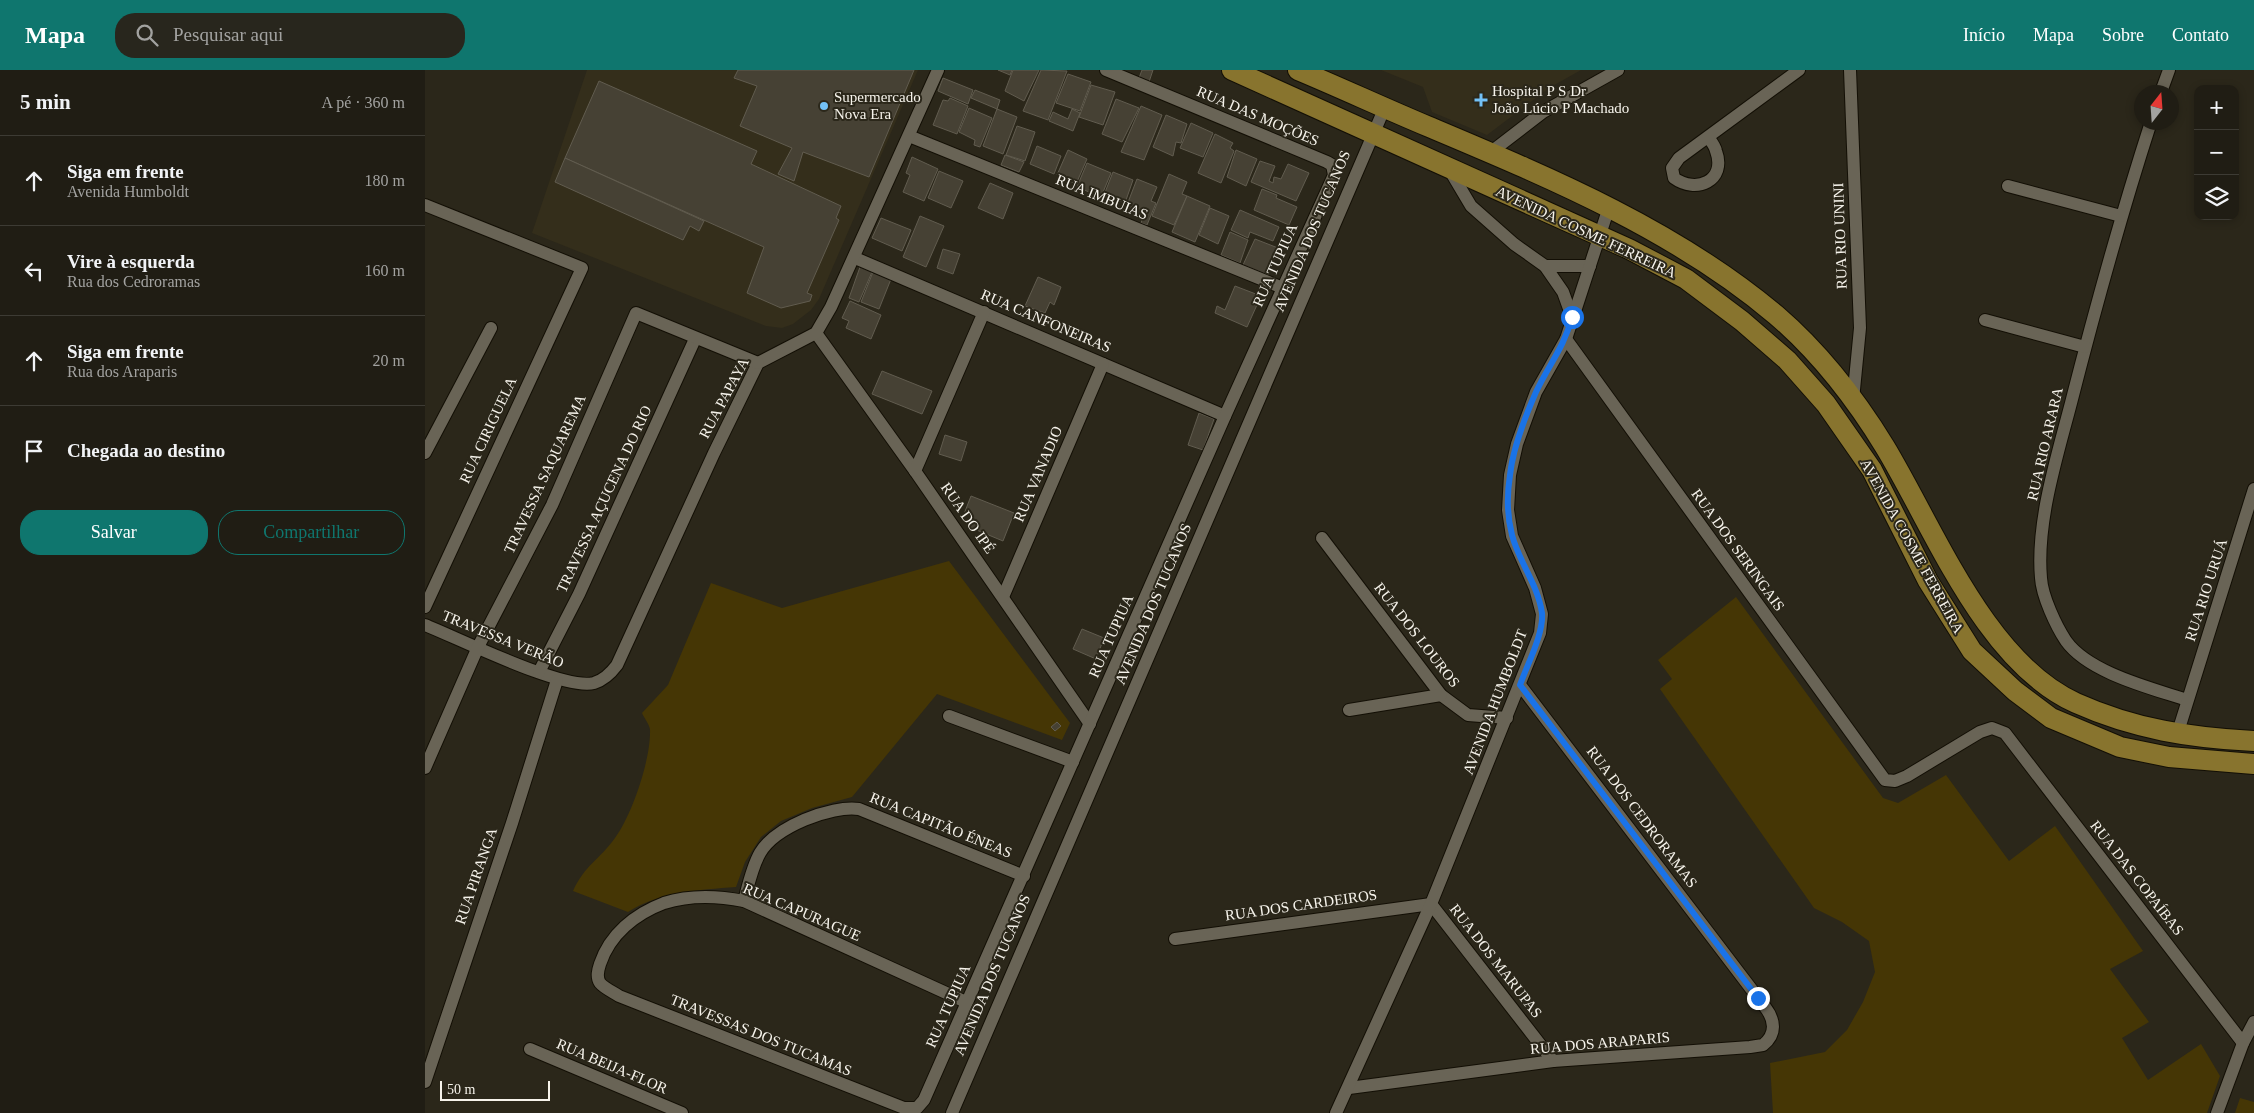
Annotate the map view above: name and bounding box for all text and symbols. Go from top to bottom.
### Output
search box [115,13,465,58]
icon: search [133,21,161,49]
text: Mapa [25,22,85,48]
text: Pesquisar aqui [173,24,283,45]
text: Início [1963,25,2005,45]
text: Mapa [2033,25,2074,45]
text: Sobre [2102,25,2144,45]
text: Contato [2172,25,2229,45]
street label: RUA DAS MOÇÕES [1195,83,1321,149]
place label: Hospital P S Dr João Lúcio P Machado [1492,83,1629,116]
north arrow [2134,85,2179,130]
map controls [2194,85,2239,220]
button: + [2194,85,2239,130]
place label: Supermercado Nova Era [834,89,921,122]
text: 5 min [20,90,71,114]
marker: Hospital P S Dr João Lúcio P Machado [1474,93,1488,107]
text: A pé · 360 m [321,94,405,111]
marker: Supermercado Nova Era [818,100,830,112]
button: − [2194,130,2239,175]
street label: AVENIDA DOS TUCANOS [1271,148,1353,314]
text: Siga em frente [67,161,184,182]
icon: ahead [20,167,48,195]
street label: RUA IMBUIAS [1054,171,1150,223]
text: 180 m [365,172,405,189]
button: layers [2194,175,2239,220]
street label: RUA RIO UNINI [1830,182,1850,290]
text: Avenida Humboldt [67,183,189,200]
street label: AVENIDA COSME FERREIRA [1493,183,1679,281]
street label: RUA TUPIUA [1250,221,1301,309]
text: Vire à esquerda [67,251,195,272]
icon: left [20,257,48,285]
text: 160 m [365,262,405,279]
text: Rua dos Cedroramas [67,273,200,290]
street label: RUA CANFONEIRAS [979,286,1113,356]
route start [1561,306,1584,329]
text: Siga em frente [67,341,184,362]
icon: ahead [20,347,48,375]
text: 20 m [373,352,405,369]
street label: RUA PAPAYA [696,355,752,441]
text: Rua dos Araparis [67,363,177,380]
street label: RUA CIRIGUELA [456,374,520,486]
street label: RUA RIO ARARA [2024,386,2066,502]
street label: TRAVESSA SAQUAREMA [501,392,589,556]
street label: TRAVESSA AÇUCENA DO RIO [554,403,654,595]
street label: RUA VANADIO [1011,424,1065,524]
icon: arrive [20,437,48,465]
text: Chegada ao destino [67,440,225,461]
street label: AVENIDA COSME FERREIRA [1857,456,1967,636]
street label: RUA DO IPÉ [938,480,998,556]
street label: RUA DOS SERINGAIS [1688,486,1788,614]
button: Salvar [20,510,208,555]
button: Compartilhar [218,510,405,555]
street label: AVENIDA DOS TUCANOS [1112,521,1194,687]
street label: RUA RIO URUÁ [2182,537,2230,643]
street label: RUA DOS LOUROS [1371,580,1463,690]
street label: RUA TUPIUA [1086,592,1137,680]
street label: TRAVESSA VERÃO [440,607,566,671]
street label: AVENIDA HUMBOLDT [1460,627,1530,777]
street label: RUA DOS CEDRORAMAS [1584,743,1700,891]
street label: RUA CAPITÃO ÉNEAS [868,789,1014,861]
street label: RUA DAS COPAÍBAS [2087,817,2187,939]
street label: RUA PIRANGA [452,825,500,926]
street label: RUA CAPURAGUE [741,880,863,944]
street label: RUA DOS CARDEIROS [1224,886,1378,924]
street label: AVENIDA DOS TUCANOS [951,892,1033,1058]
street label: RUA DOS MARUPAS [1447,901,1545,1021]
street label: RUA TUPIUA [923,962,974,1050]
route end [1747,987,1770,1010]
street label: TRAVESSAS DOS TUCAMAS [668,991,854,1079]
street label: RUA DOS ARAPARIS [1529,1029,1671,1057]
street label: RUA BEIJA-FLOR [554,1035,670,1097]
scale bar [440,1078,550,1101]
text: 50 m [447,1082,475,1097]

